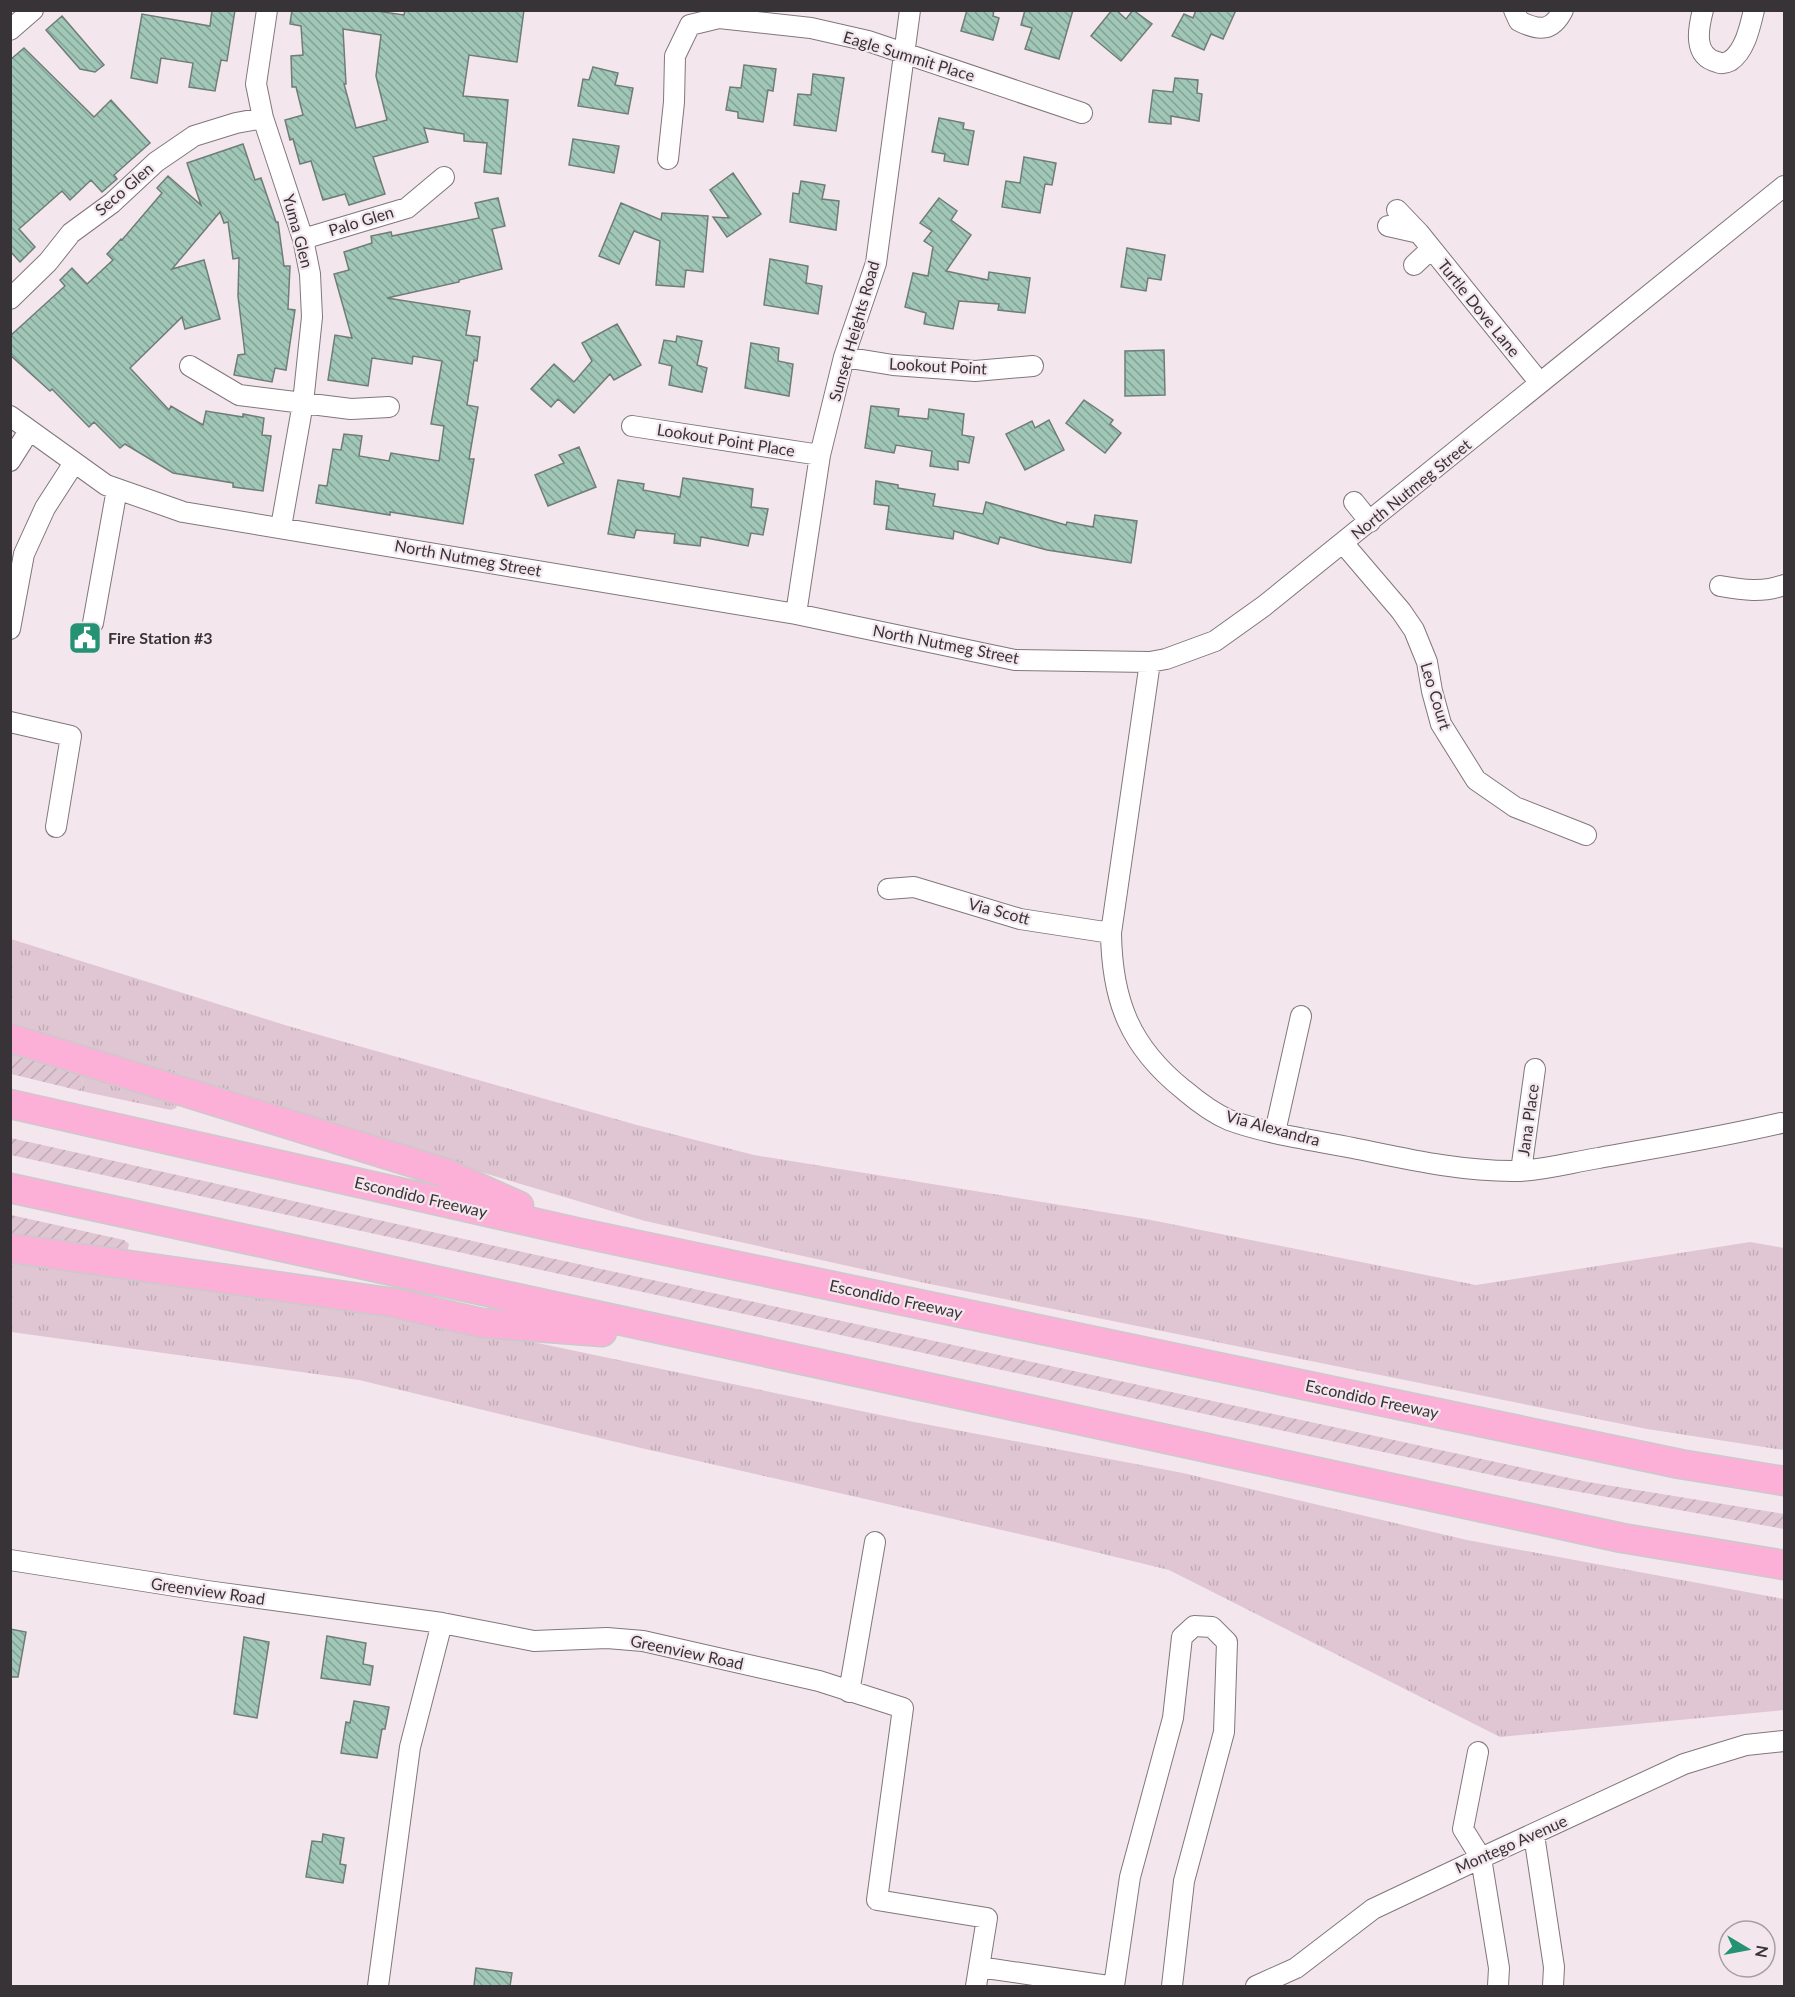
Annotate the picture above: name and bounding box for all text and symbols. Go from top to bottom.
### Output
street label: Eagle Summit Place [841,26,977,85]
street label: Seco Glen [91,158,157,219]
street label: Yuma Glen [280,192,317,270]
street label: Palo Glen [326,202,396,239]
street label: Turtle Dove Lane [1434,255,1524,360]
street label: Sunset Heights Road [824,258,883,403]
street label: Lookout Point [889,353,988,378]
street label: Lookout Point Place [656,419,796,460]
street label: North Nutmeg Street [1347,434,1475,543]
street label: North Nutmeg Street [393,535,543,580]
public building icon: Fire Station #3 [67,620,103,656]
street label: North Nutmeg Street [871,620,1021,667]
place label: Fire Station #3 [108,628,213,647]
street label: Leo Court [1417,660,1456,732]
street label: Via Scott [966,893,1032,928]
street label: Jana Place [1513,1083,1542,1157]
street label: Via Alexandra [1224,1106,1322,1149]
street label: Escondido Freeway [353,1172,490,1221]
street label: Escondido Freeway [828,1275,965,1322]
street label: Escondido Freeway [1304,1375,1441,1422]
street label: Greenview Road [150,1573,266,1608]
street label: Greenview Road [629,1630,745,1673]
street label: Montego Avenue [1452,1810,1570,1877]
north arrow [1717,1919,1777,1979]
text: N [1752,1944,1773,1959]

